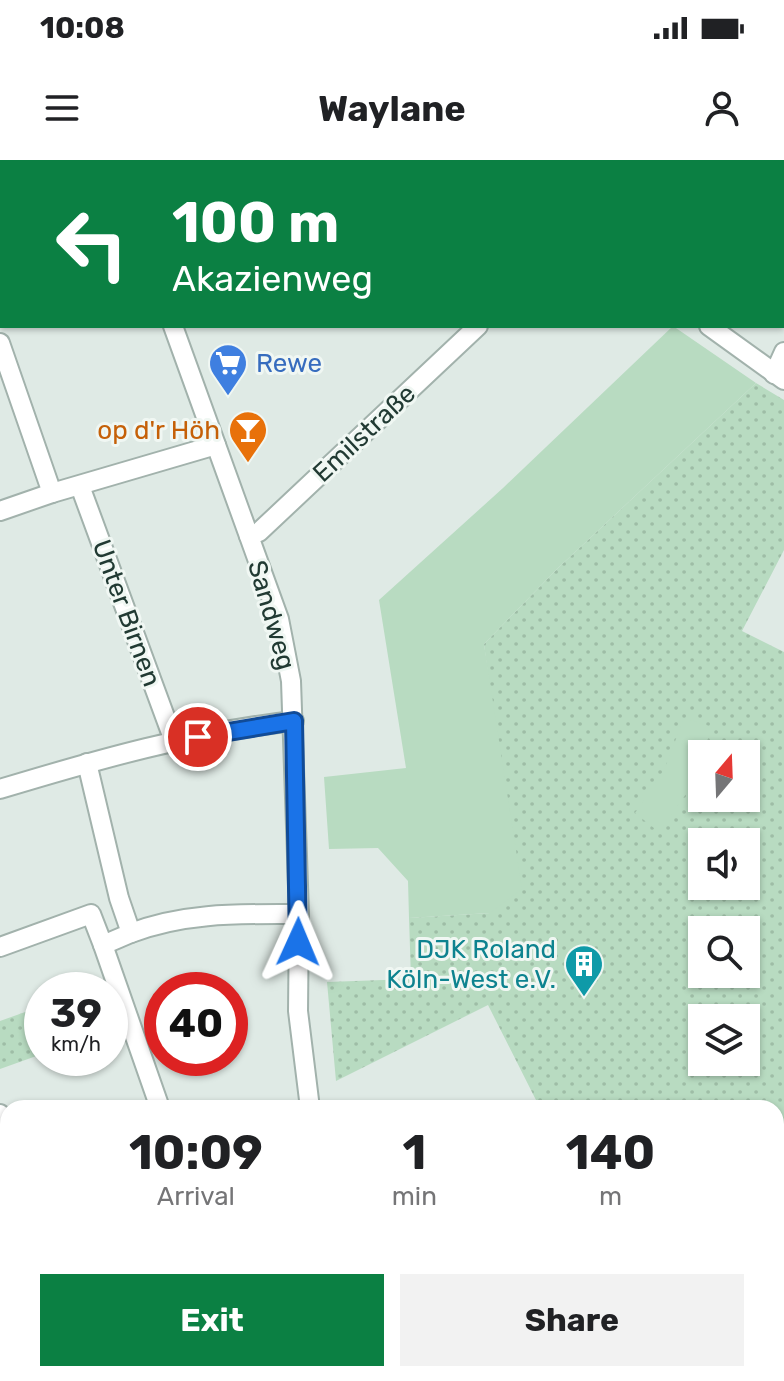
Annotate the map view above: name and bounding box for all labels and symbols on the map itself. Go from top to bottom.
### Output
supermarket icon: Rewe [207,342,249,397]
place label: Rewe [256,348,322,379]
street label: Emilstraße [307,378,422,489]
bar icon: op d'r Höh [227,409,269,464]
place label: op d'r Höh [97,415,220,446]
street label: Unter Birnen [86,536,167,691]
street label: Sandweg [241,557,302,673]
pin [164,703,232,771]
north arrow [688,740,760,812]
position arrow [256,900,340,984]
place label: DJK Roland Köln-West e.V. [386,934,556,995]
building icon: DJK Roland Köln-West e.V. [563,943,605,998]
speed limit sign: 40 [144,972,248,1076]

